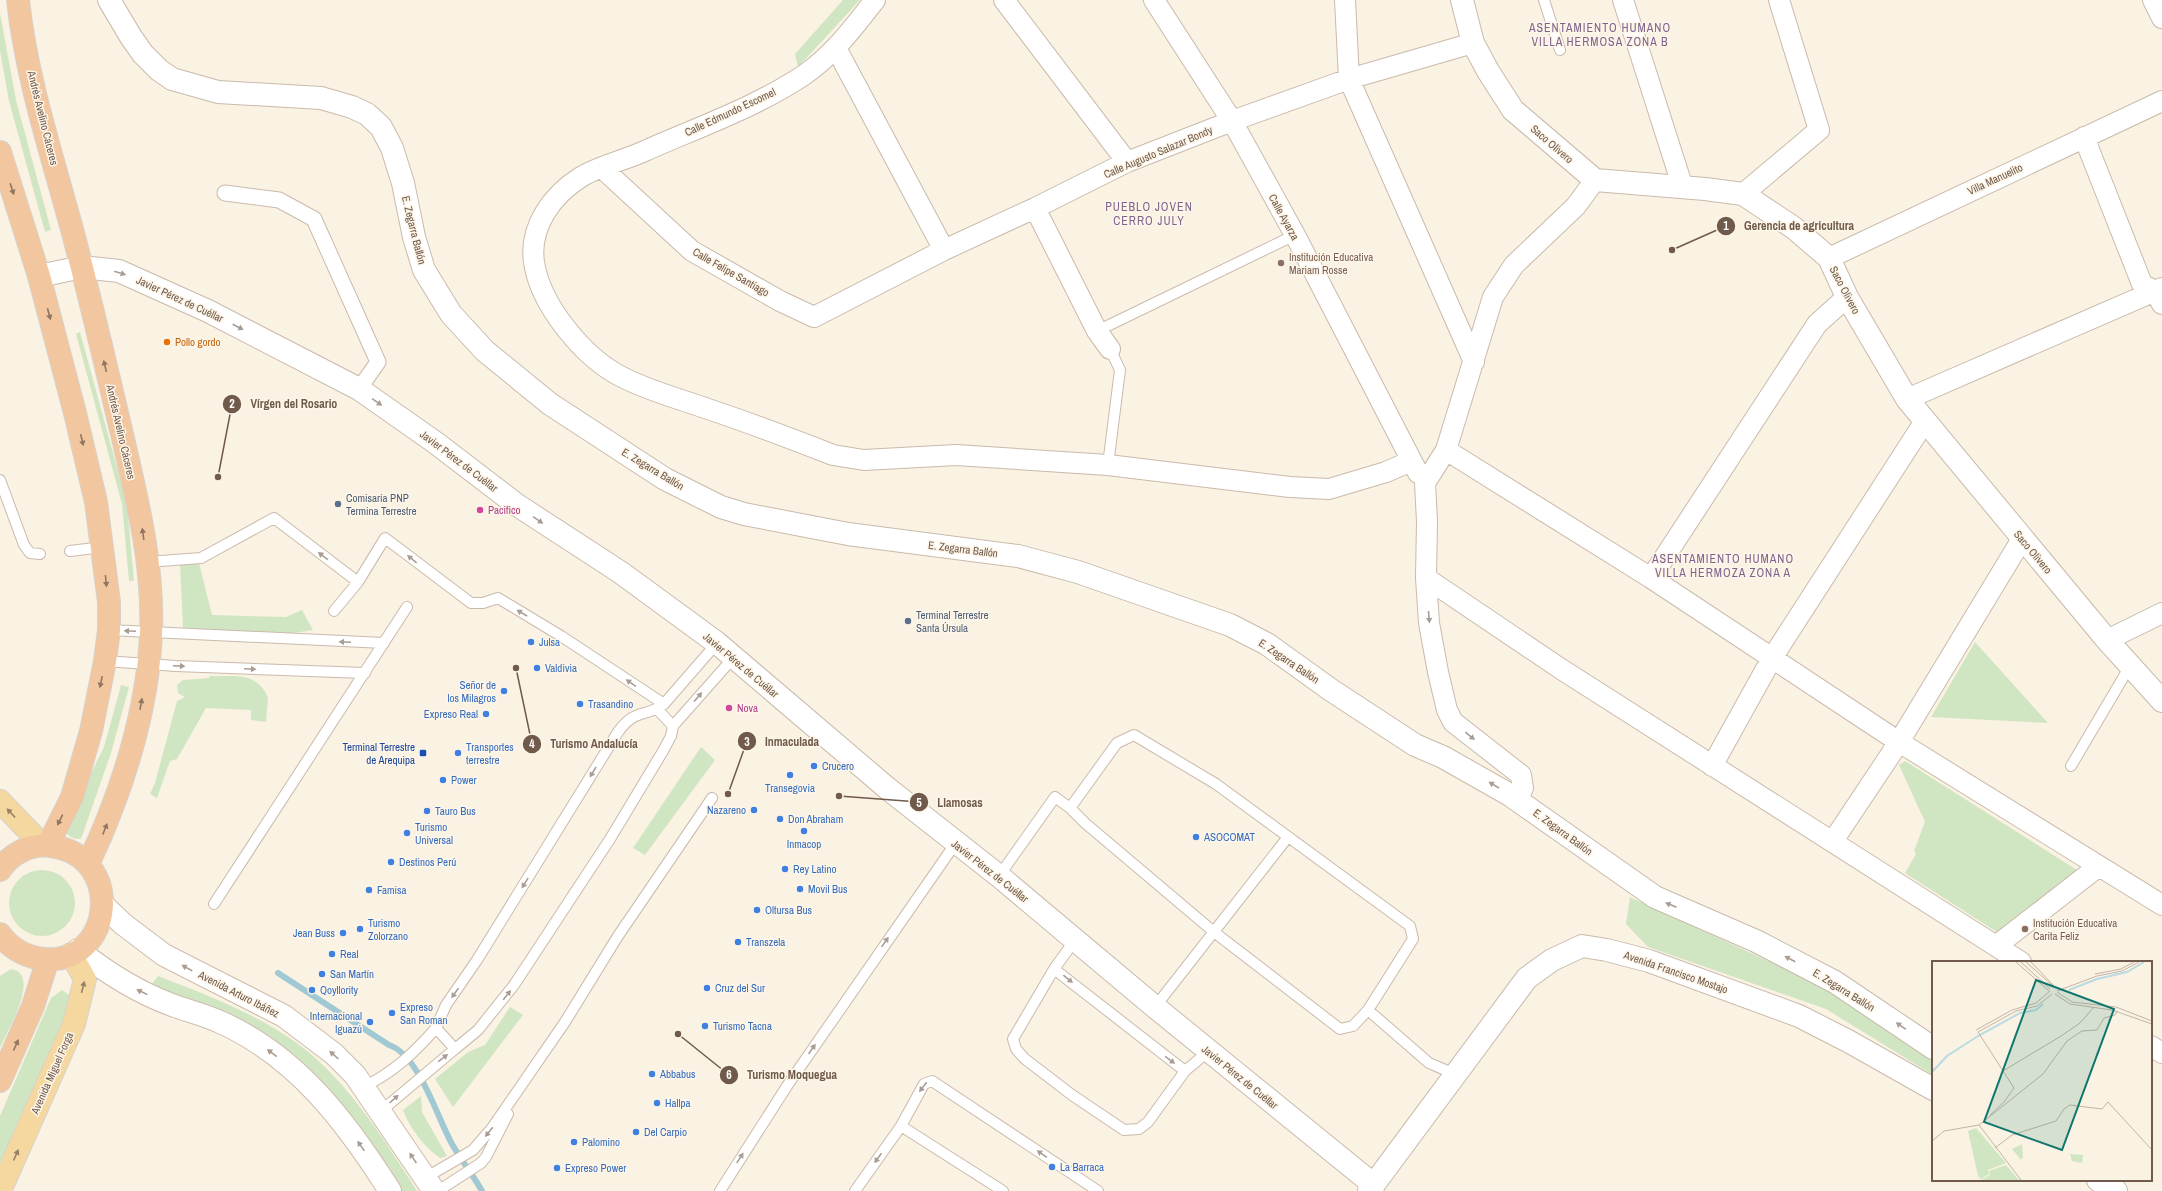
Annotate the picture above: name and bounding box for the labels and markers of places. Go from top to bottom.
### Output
callout: Gerencia de agricultura [1716,214,1862,238]
place label: Institución Educativa Mariam Rosse [1289,250,1373,277]
marker: Institución Educativa Mariam Rosse [1276,258,1286,268]
place label: Pollo gordo [175,335,221,349]
marker: Pollo gordo [162,337,172,347]
callout: Vírgen del Rosario [222,392,345,416]
place label: Comisaría PNP Termina Terrestre [346,491,417,518]
marker: Comisaría PNP Termina Terrestre [333,499,343,509]
place label: Pacifico [488,503,521,517]
marker: Pacifico [475,505,485,515]
place label: Terminal Terrestre Santa Úrsula [916,608,989,635]
marker: Terminal Terrestre Santa Úrsula [903,616,913,626]
place label: Julsa [539,635,560,649]
marker: Julsa [526,637,536,647]
place label: Valdivia [545,661,577,675]
marker: Valdivia [532,663,542,673]
place label: Señor de los Milagros [447,678,496,705]
marker: Señor de los Milagros [499,686,509,696]
place label: Trasandino [588,697,633,711]
marker: Trasandino [575,699,585,709]
place label: Nova [737,701,758,715]
marker: Nova [724,703,734,713]
place label: Expreso Real [424,707,478,721]
marker: Expreso Real [481,709,491,719]
callout: Inmaculada [737,729,827,753]
callout: Turismo Andalucía [522,732,646,756]
place label: Terminal Terrestre de Arequipa [342,740,415,767]
place label: Transportes terrestre [466,740,514,767]
marker: Terminal Terrestre de Arequipa [418,748,428,758]
marker: Transportes terrestre [453,748,463,758]
place label: Crucero [822,759,854,773]
marker: Crucero [809,761,819,771]
marker: Transegovia [785,770,795,780]
place label: Power [451,773,477,787]
marker: Power [438,775,448,785]
place label: Transegovia [765,781,815,795]
callout: Llamosas [909,790,991,814]
place label: Nazareno [707,803,746,817]
place label: Tauro Bus [435,804,476,818]
marker: Nazareno [749,805,759,815]
marker: Tauro Bus [422,806,432,816]
place label: Don Abraham [788,812,843,826]
marker: Don Abraham [775,814,785,824]
place label: Turismo Universal [415,820,453,847]
marker: Inmacop [799,826,809,836]
marker: Turismo Universal [402,828,412,838]
place label: ASOCOMAT [1203,830,1255,844]
marker: ASOCOMAT [1191,832,1201,842]
place label: Inmacop [787,837,821,851]
place label: Destinos Perú [399,855,456,869]
marker: Destinos Perú [386,857,396,867]
place label: Rey Latino [793,862,837,876]
marker: Rey Latino [780,864,790,874]
place label: Movil Bus [808,882,848,896]
place label: Famisa [377,883,407,897]
marker: Movil Bus [795,884,805,894]
marker: Famisa [364,885,374,895]
place label: Oltursa Bus [765,903,813,917]
marker: Oltursa Bus [752,905,762,915]
place label: Turismo Zolorzano [368,916,408,943]
place label: Institución Educativa Carita Feliz [2033,916,2117,943]
marker: Turismo Zolorzano [355,924,365,934]
marker: Institución Educativa Carita Feliz [2020,924,2030,934]
place label: Jean Buss [293,926,335,940]
marker: Jean Buss [338,928,348,938]
place label: Transzela [746,935,785,949]
marker: Transzela [733,937,743,947]
place label: Real [340,947,359,961]
marker: Real [327,949,337,959]
place label: San Martín [330,967,374,981]
marker: San Martín [317,969,327,979]
place label: Cruz del Sur [715,981,765,995]
place label: Qoyllority [320,983,359,997]
marker: Cruz del Sur [702,983,712,993]
marker: Qoyllority [307,985,317,995]
place label: Expreso San Roman [400,1000,448,1027]
marker: Expreso San Roman [387,1008,397,1018]
place label: Internacional Iguazú [310,1009,362,1036]
marker: Internacional Iguazú [365,1017,375,1027]
place label: Turismo Tacna [713,1019,772,1033]
marker: Turismo Tacna [700,1021,710,1031]
callout: Turismo Moquegua [719,1063,845,1087]
place label: Abbabus [659,1067,696,1081]
marker: Abbabus [647,1069,657,1079]
place label: Hallpa [665,1096,691,1110]
marker: Hallpa [652,1098,662,1108]
place label: Del Carpio [644,1125,687,1139]
marker: Del Carpio [631,1127,641,1137]
place label: Palomino [582,1135,620,1149]
marker: Palomino [569,1137,579,1147]
place label: La Barraca [1060,1160,1104,1174]
place label: Expreso Power [565,1161,626,1175]
marker: La Barraca [1047,1162,1057,1172]
marker: Expreso Power [552,1163,562,1173]

